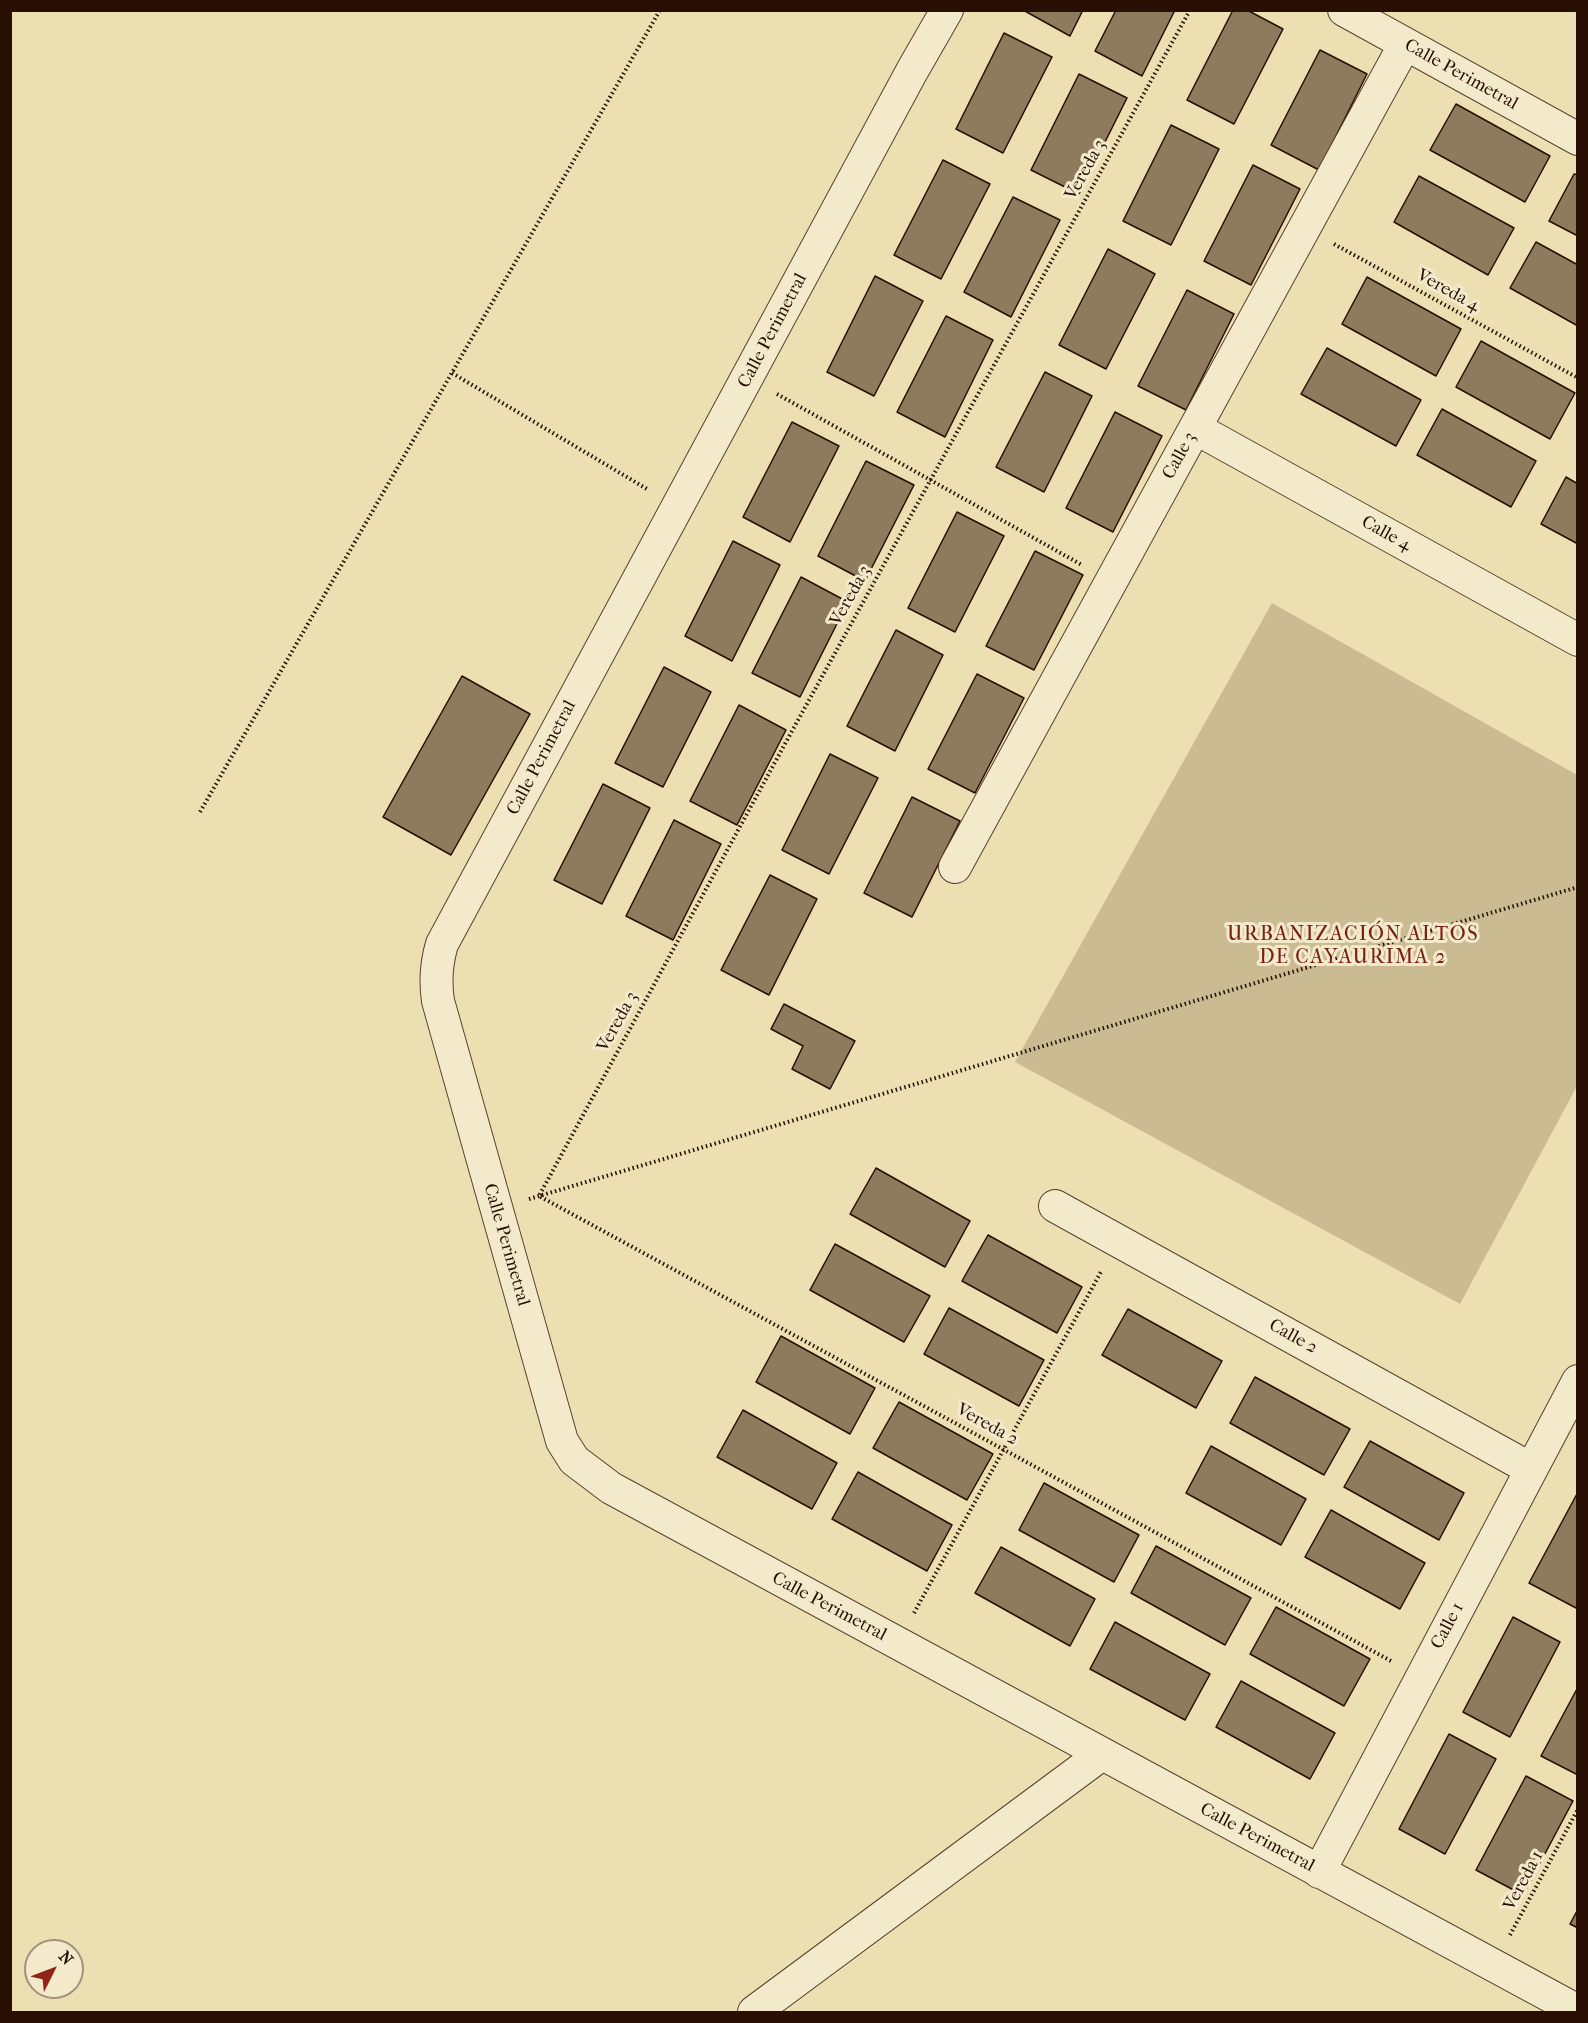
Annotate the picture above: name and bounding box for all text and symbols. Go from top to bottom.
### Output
street label: Calle Perimetral [1400,35,1522,115]
street label: Vereda 3 [1061,136,1111,204]
street label: Vereda 4 [1413,265,1483,317]
street label: Calle Perimetral [734,270,812,392]
street label: Calle 3 [1158,429,1202,483]
street label: Calle 4 [1357,512,1415,556]
street label: Vereda 3 [826,562,876,630]
street label: Calle Perimetral [503,697,581,819]
district label: URBANIZACIÓN ALTOS DE CAYAURIMA 2 [1227,923,1479,970]
street label: Vereda 3 [593,988,643,1056]
street label: Calle Perimetral [478,1181,534,1309]
street label: Calle 2 [1265,1315,1321,1359]
street label: Vereda 2 [952,1399,1022,1451]
street label: Calle Perimetral [768,1568,890,1646]
street label: Calle 1 [1427,1599,1469,1653]
street label: Calle Perimetral [1196,1799,1318,1877]
street label: Vereda 1 [1499,1847,1549,1915]
north arrow [24,1939,84,1999]
text: N [55,1947,77,1969]

